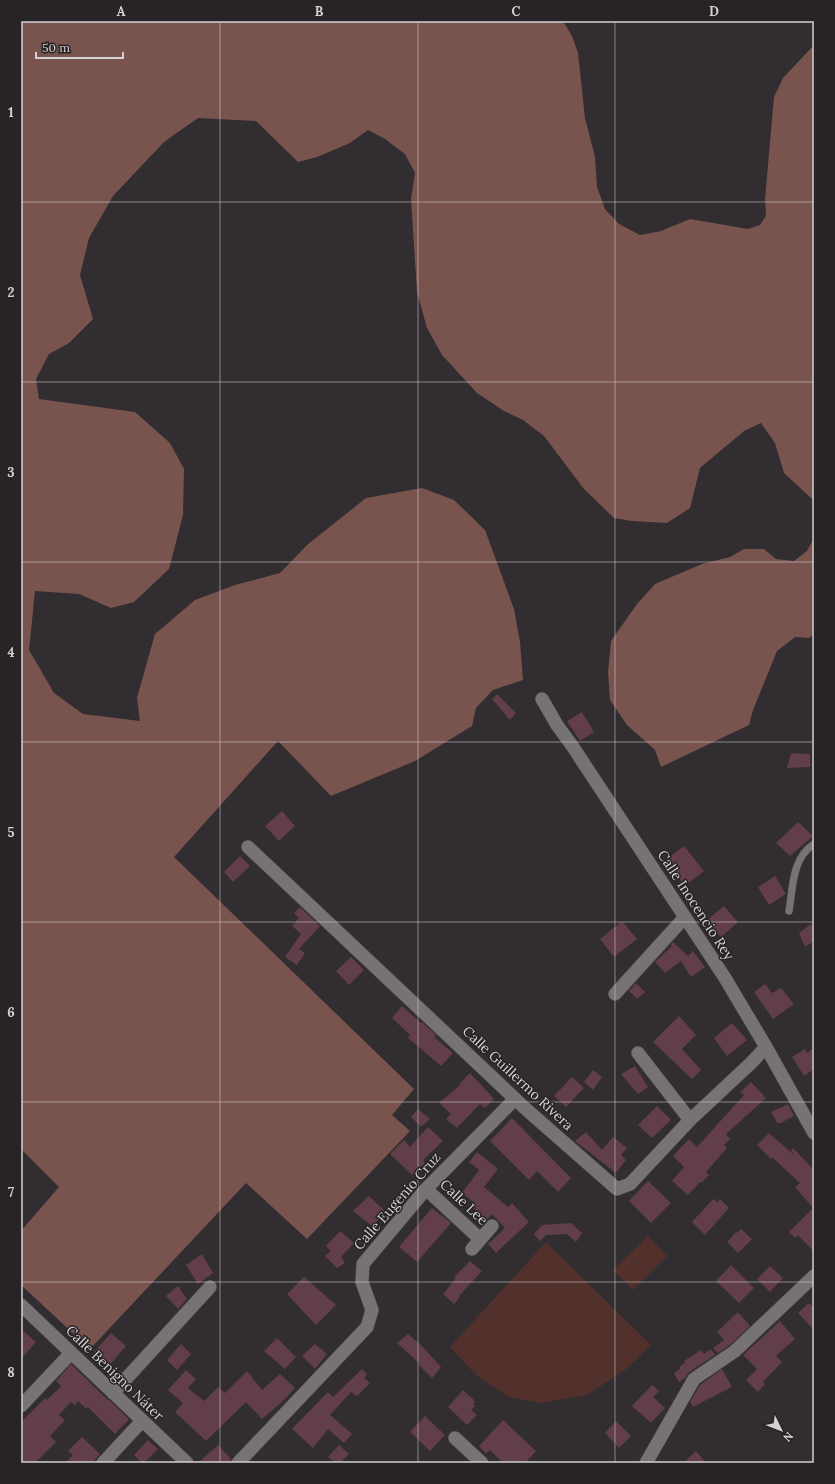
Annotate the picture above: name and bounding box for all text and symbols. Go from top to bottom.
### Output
text: A [117,3,126,20]
text: B [315,3,324,20]
text: C [512,3,521,20]
text: D [709,3,719,20]
scale bar [36,34,123,60]
text: 50 m [42,40,70,55]
text: 1 [8,104,14,121]
text: 2 [8,284,15,301]
text: 3 [7,464,15,481]
text: 4 [7,644,15,661]
text: 5 [7,824,15,841]
street label: Calle Inocencio Rey [654,847,739,964]
text: 6 [7,1004,15,1021]
street label: Calle Guillermo Rivera [459,1022,577,1134]
street label: Calle Eugenio Cruz [350,1148,444,1254]
street label: Calle Lee [436,1175,492,1229]
text: 7 [8,1184,14,1201]
street label: Calle Benigno Náter [62,1322,168,1424]
text: 8 [7,1364,15,1381]
north arrow [761,1410,801,1450]
text: N [780,1429,796,1445]

